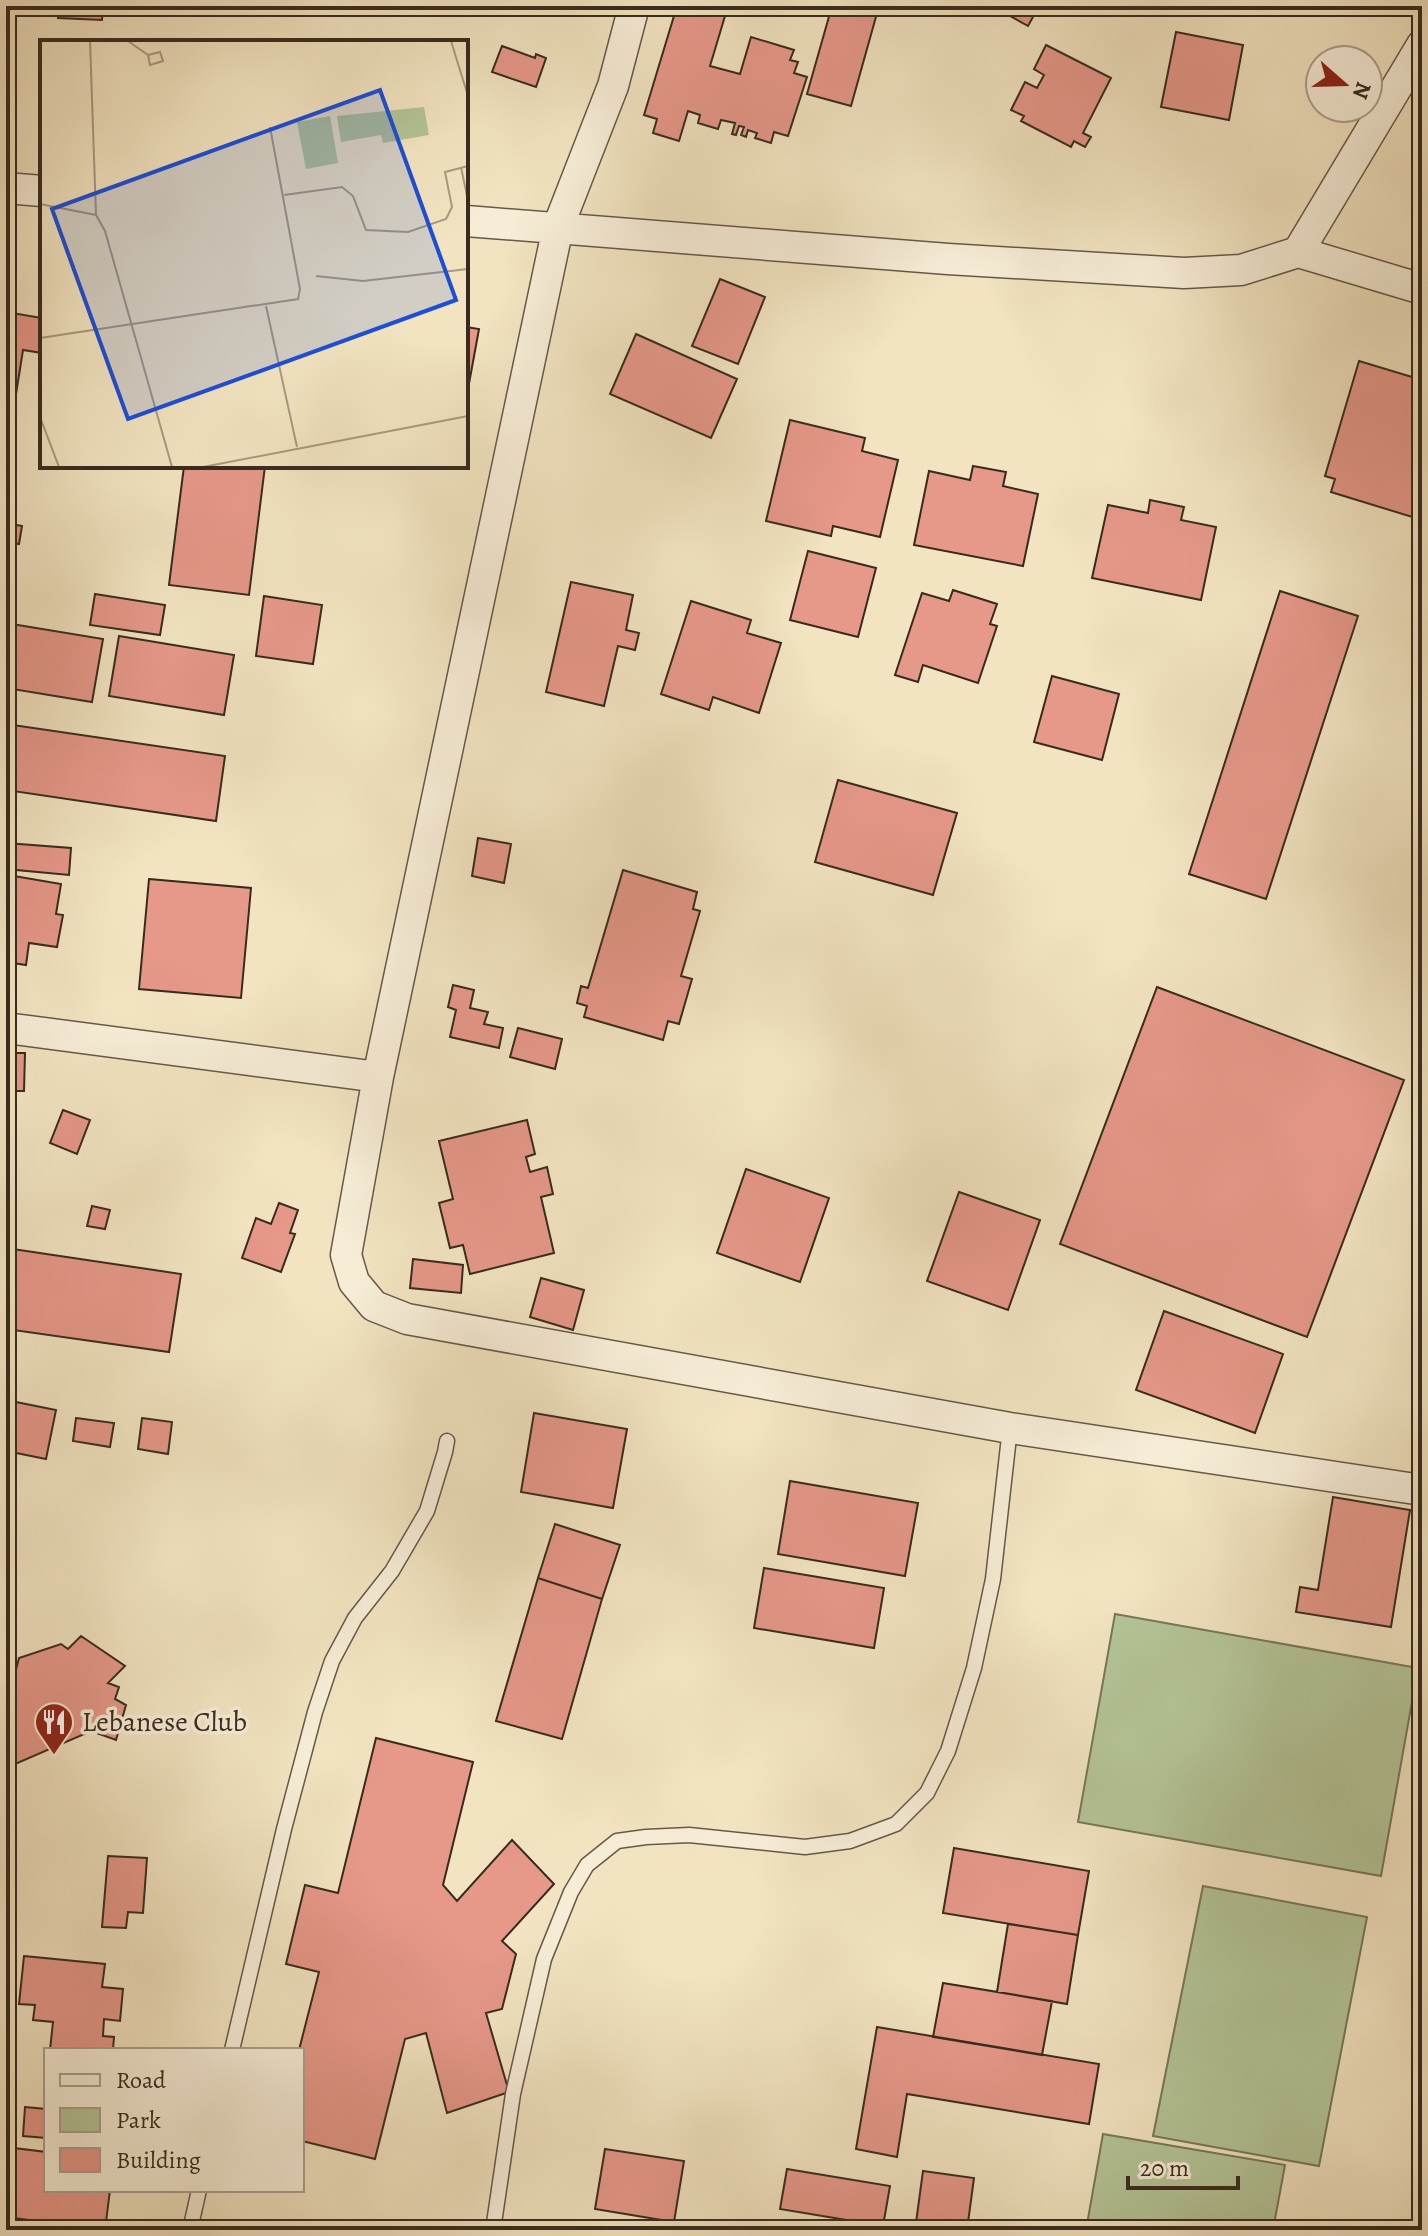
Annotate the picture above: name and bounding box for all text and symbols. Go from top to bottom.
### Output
inset map [40,40,468,468]
north arrow [1304,44,1384,124]
text: N [1345,78,1379,103]
restaurant icon: Lebanese Club [33,1701,75,1756]
place label: Lebanese Club [82,1703,247,1741]
legend [44,2048,304,2192]
text: Road [116,2064,166,2096]
text: Park [116,2104,161,2136]
scale bar [1128,2140,1238,2190]
text: Building [116,2144,201,2176]
text: 20 m [1140,2152,1189,2184]

